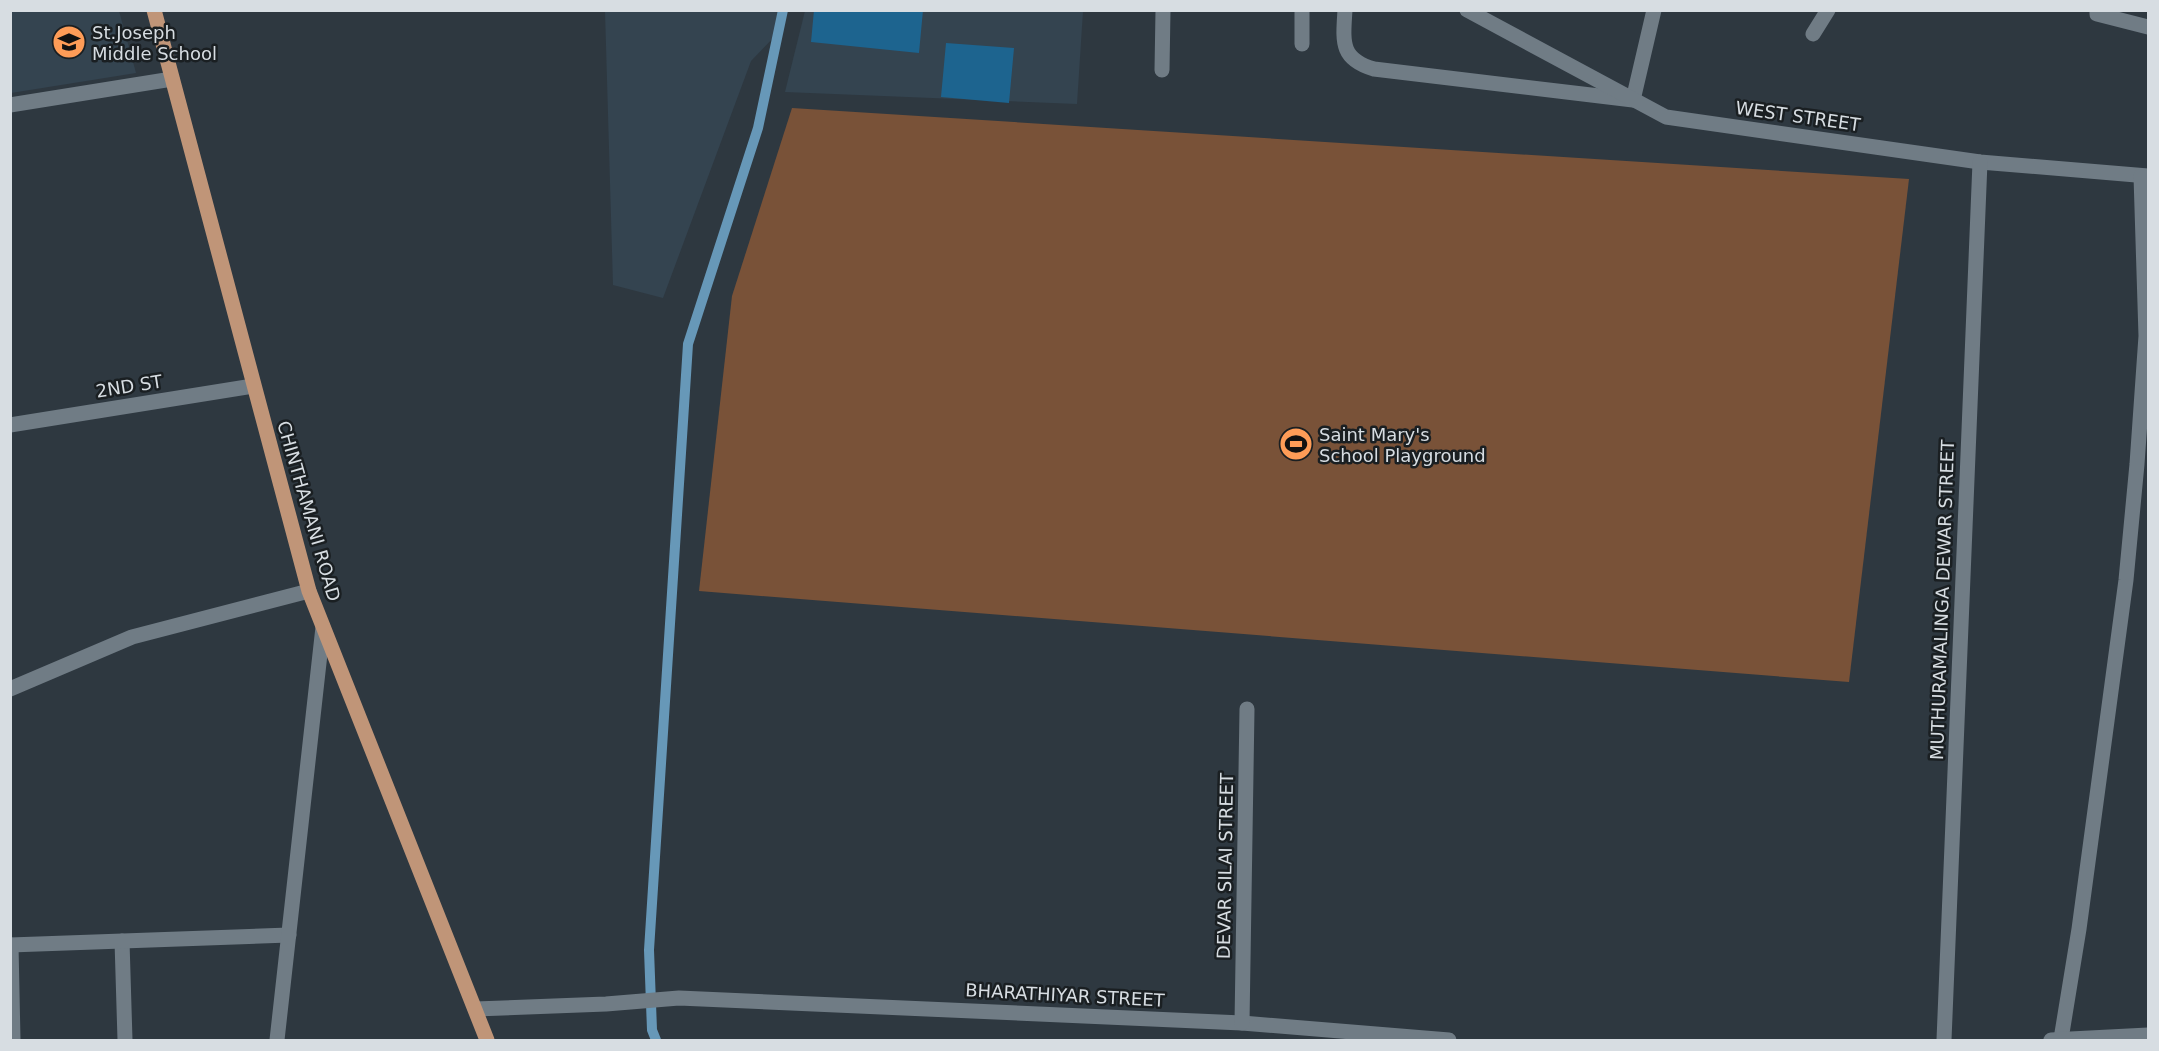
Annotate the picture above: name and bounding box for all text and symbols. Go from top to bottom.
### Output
place label: St.Joseph Middle School [92,22,217,64]
school or university icon: St.Joseph Middle School [51,24,87,60]
street label: WEST STREET [1734,97,1863,135]
street label: 2ND ST [94,370,165,402]
street label: CHINTHAMANI ROAD [273,418,345,604]
place label: Saint Mary's School Playground [1319,424,1486,466]
sports icon: Saint Mary's School Playground [1278,426,1314,462]
street label: MUTHURAMALINGA DEWAR STREET [1926,439,1958,760]
street label: DEVAR SILAI STREET [1213,772,1237,959]
street label: BHARATHIYAR STREET [965,979,1166,1011]

